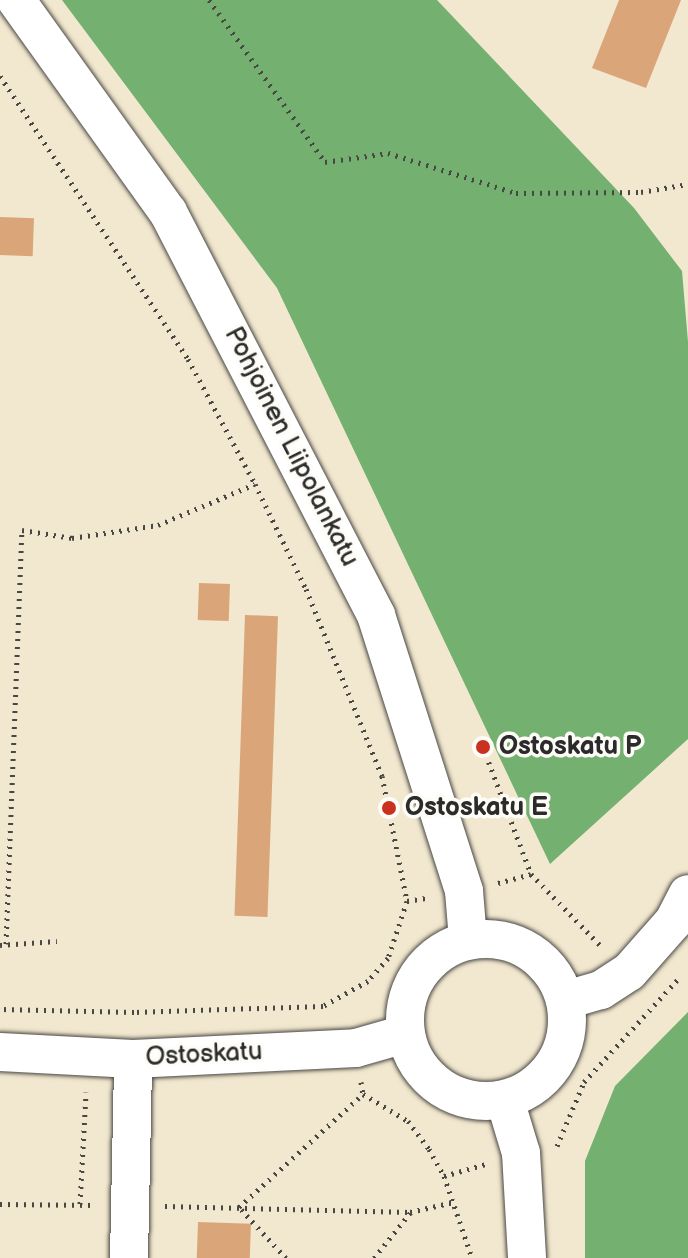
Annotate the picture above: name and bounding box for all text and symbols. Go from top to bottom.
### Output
street label: Pohjoinen Liipolankatu [217,322,365,572]
place label: Ostoskatu P [499,731,641,763]
marker: Ostoskatu P [474,738,492,756]
place label: Ostoskatu E [405,792,548,824]
marker: Ostoskatu E [380,799,398,817]
street label: Ostoskatu [145,1036,263,1074]

